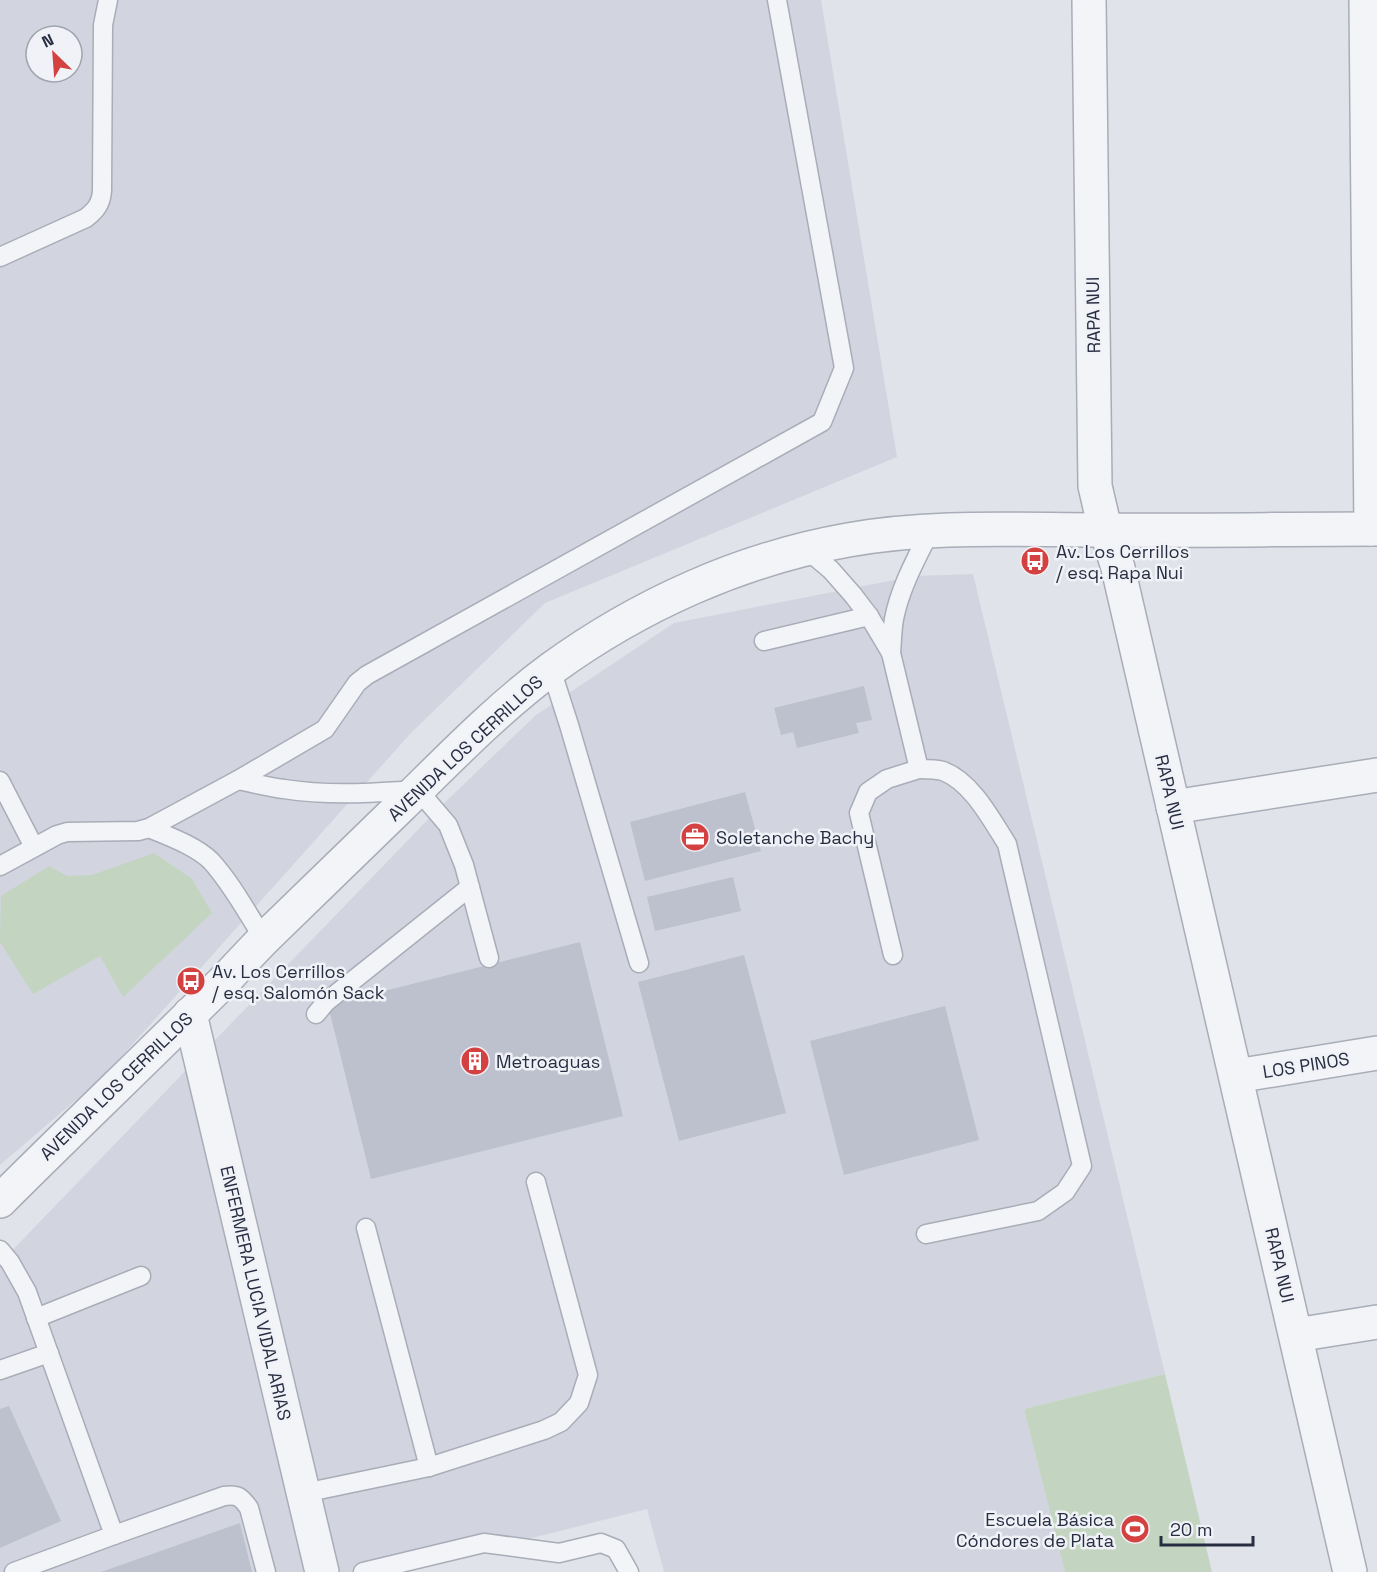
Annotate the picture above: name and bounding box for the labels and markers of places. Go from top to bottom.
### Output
place label: Av. Los Cerrillos / esq. Rapa Nui [1056,540,1189,584]
bus stop icon: Av. Los Cerrillos / esq. Rapa Nui [1019,545,1051,577]
office icon: Soletanche Bachy [679,821,711,853]
place label: Soletanche Bachy [716,826,874,849]
place label: Av. Los Cerrillos / esq. Salomón Sack [212,960,385,1004]
bus stop icon: Av. Los Cerrillos / esq. Salomón Sack [175,965,207,997]
building icon: Metroaguas [459,1045,491,1077]
place label: Metroaguas [496,1050,600,1073]
place label: Escuela Básica Cóndores de Plata [956,1508,1114,1552]
sports icon: Escuela Básica Cóndores de Plata [1119,1513,1151,1545]

